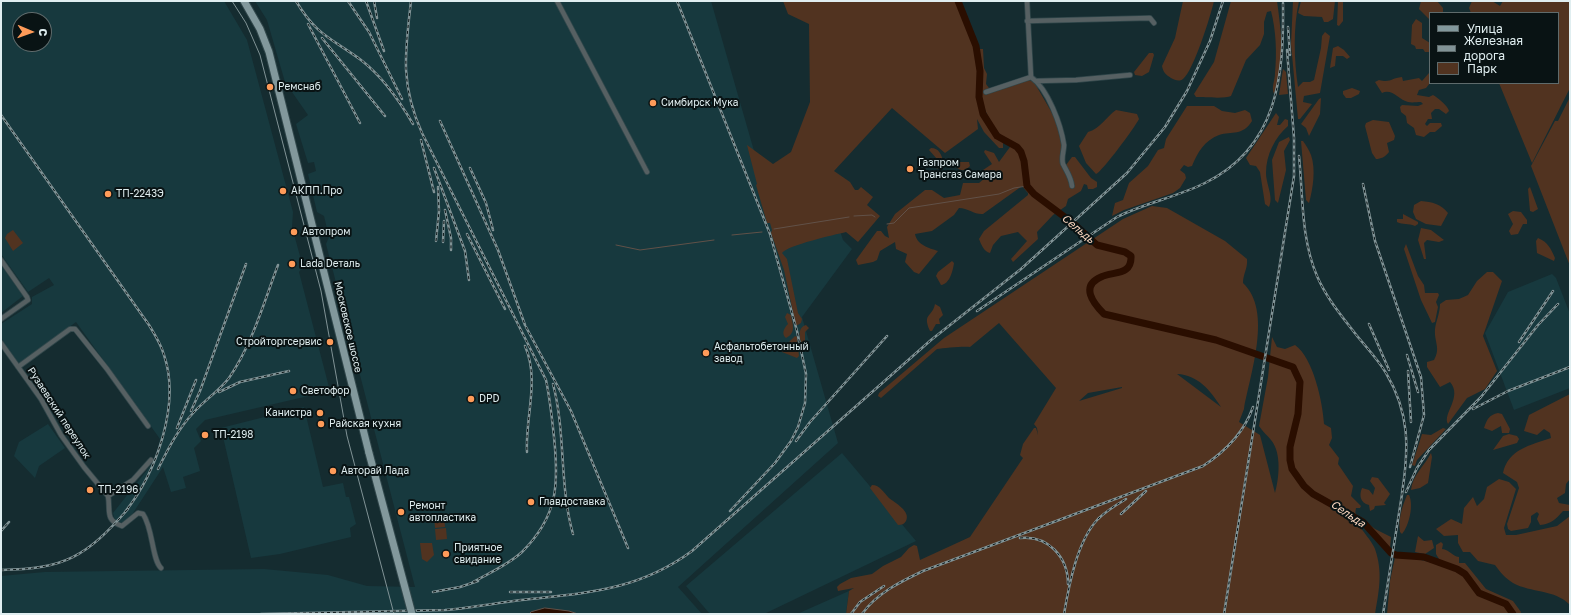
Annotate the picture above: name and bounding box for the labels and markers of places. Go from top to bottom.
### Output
place label: Ремснаб [278,81,321,93]
marker: Ремснаб [265,82,275,92]
place label: Симбирск Мука [661,97,738,109]
marker: Симбирск Мука [648,98,658,108]
place label: Газпром Трансгаз Самара [918,157,1002,180]
marker: Газпром Трансгаз Самара [905,164,915,174]
place label: АКПП.Про [291,185,342,197]
marker: АКПП.Про [278,186,288,196]
place label: ТП-2243Э [116,188,164,200]
marker: ТП-2243Э [103,189,113,199]
place label: Автопром [302,226,350,238]
marker: Автопром [289,227,299,237]
place label: Lada Dеталь [300,258,360,270]
marker: Lada Dеталь [287,259,297,269]
place label: Стройторгсервис [236,336,322,348]
marker: Стройторгсервис [325,337,335,347]
place label: Асфальтобетонный завод [714,341,809,364]
marker: Асфальтобетонный завод [701,348,711,358]
place label: Светофор [301,385,349,397]
marker: Светофор [288,386,298,396]
place label: DPD [479,393,500,405]
marker: DPD [466,394,476,404]
place label: Канистра [265,407,312,419]
marker: Канистра [315,408,325,418]
place label: Райская кухня [329,418,401,430]
marker: Райская кухня [316,419,326,429]
place label: ТП-2198 [213,429,253,441]
marker: ТП-2198 [200,430,210,440]
place label: Авторай Лада [341,465,409,477]
marker: Авторай Лада [328,466,338,476]
place label: ТП-2196 [98,484,138,496]
marker: ТП-2196 [85,485,95,495]
place label: Главдоставка [539,496,605,508]
marker: Главдоставка [526,497,536,507]
place label: Ремонт автопластика [409,500,476,524]
marker: Ремонт автопластика [396,507,406,517]
place label: Приятное свидание [454,542,502,566]
marker: Приятное свидание [441,549,451,559]

